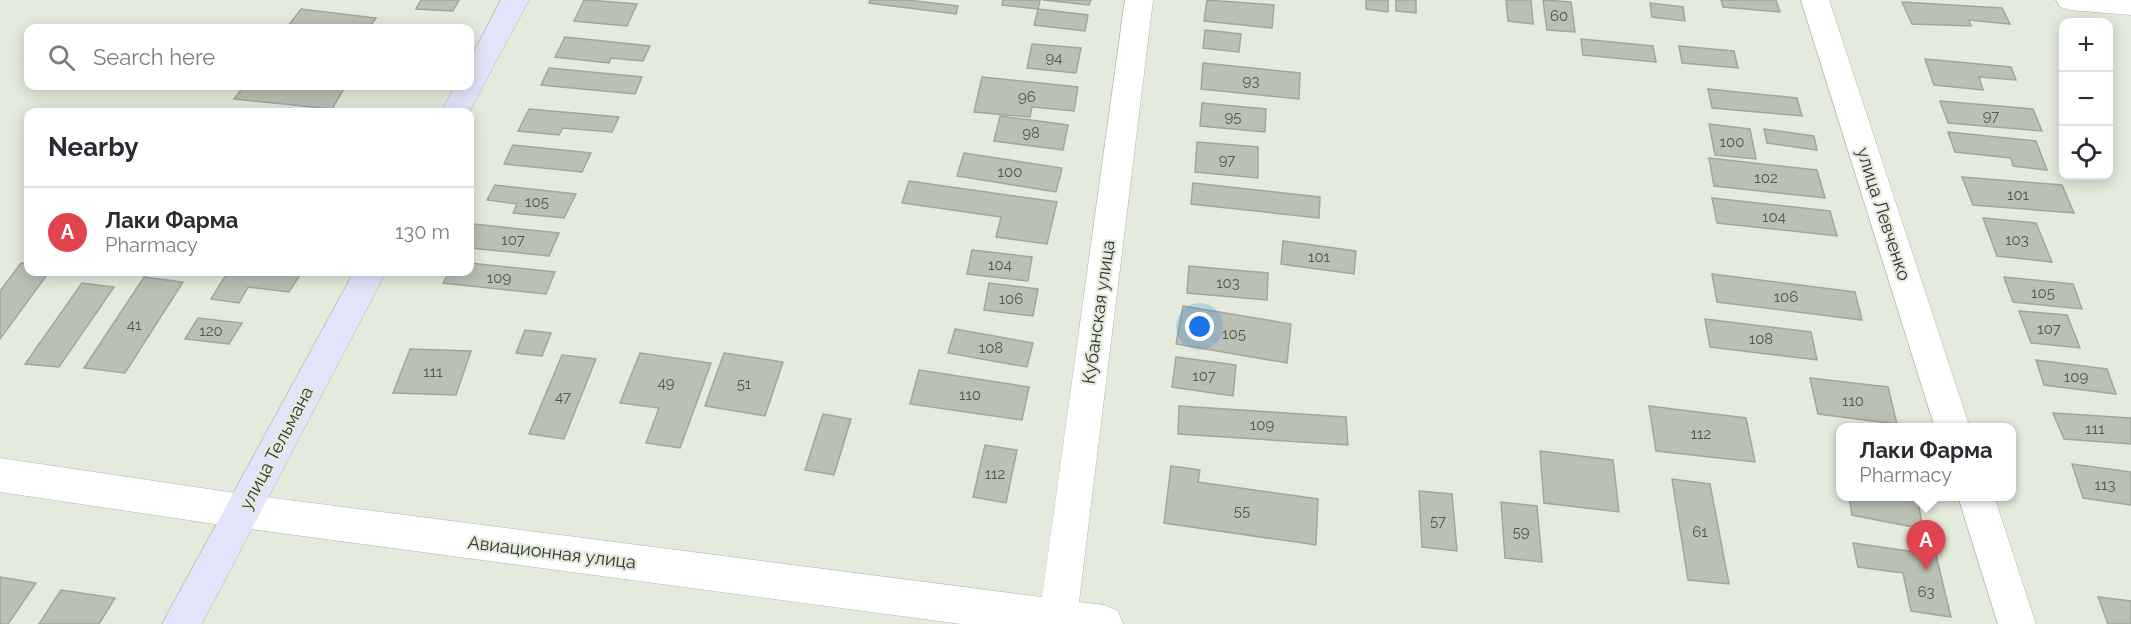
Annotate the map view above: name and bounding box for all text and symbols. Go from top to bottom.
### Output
house number: 60 [1550,7,1568,25]
map controls [2059,18,2113,180]
button: + [2059,18,2113,72]
search box [24,24,474,90]
icon: search [45,41,78,74]
text: Search here [93,44,215,70]
house number: 94 [1046,49,1062,67]
house number: 93 [1243,72,1259,90]
button: − [2059,72,2113,126]
house number: 96 [1018,88,1036,106]
house number: 97 [1983,107,1999,125]
house number: 95 [1225,108,1241,126]
house number: 98 [1022,124,1040,142]
button: locate [2059,126,2113,180]
text: Nearby [48,132,138,162]
house number: 100 [1720,133,1744,151]
street label: улица Левченко [1853,145,1916,283]
house number: 97 [1219,151,1235,169]
house number: 100 [998,163,1022,181]
house number: 102 [1754,169,1778,187]
house number: 101 [2007,186,2030,204]
house number: 105 [525,193,549,211]
text: Лаки Фарма [105,207,238,233]
house number: 104 [1762,208,1786,226]
text: A [61,220,74,244]
text: 130 m [395,220,450,244]
house number: 107 [501,231,525,249]
house number: 103 [2005,231,2029,249]
text: Pharmacy [105,233,198,257]
street label: Кубанская улица [1078,239,1118,385]
house number: 101 [1308,248,1331,266]
house number: 104 [988,256,1012,274]
house number: 109 [487,269,511,287]
house number: 103 [1216,274,1240,292]
house number: 105 [2031,284,2055,302]
house number: 106 [1774,288,1798,306]
house number: 106 [999,290,1023,308]
your location [1185,312,1214,341]
house number: 41 [127,316,142,334]
house number: 107 [2037,320,2061,338]
house number: 120 [199,322,223,340]
house number: 105 [1222,325,1246,343]
house number: 108 [1749,330,1773,348]
house number: 108 [979,339,1003,357]
house number: 111 [423,363,443,381]
house number: 107 [1192,367,1216,385]
house number: 109 [2064,368,2088,386]
house number: 49 [658,374,675,392]
house number: 51 [737,375,752,393]
street label: улица Тельмана [235,383,317,513]
house number: 110 [959,386,981,404]
house number: 47 [555,388,571,406]
house number: 110 [1842,392,1864,410]
house number: 109 [1250,416,1274,434]
house number: 111 [2085,420,2105,438]
popup [1836,423,2016,501]
house number: 112 [1691,425,1712,443]
text: Лаки Фарма [1859,437,1993,463]
text: Pharmacy [1859,463,1952,487]
house number: 112 [985,465,1006,483]
house number: 113 [2095,476,2115,494]
house number: 55 [1234,502,1250,520]
house number: 57 [1430,512,1446,530]
pin: A [1906,520,1946,570]
house number: 59 [1513,523,1530,541]
house number: 61 [1692,523,1708,541]
street label: Авиационная улица [467,531,637,573]
house number: 63 [1917,583,1935,601]

